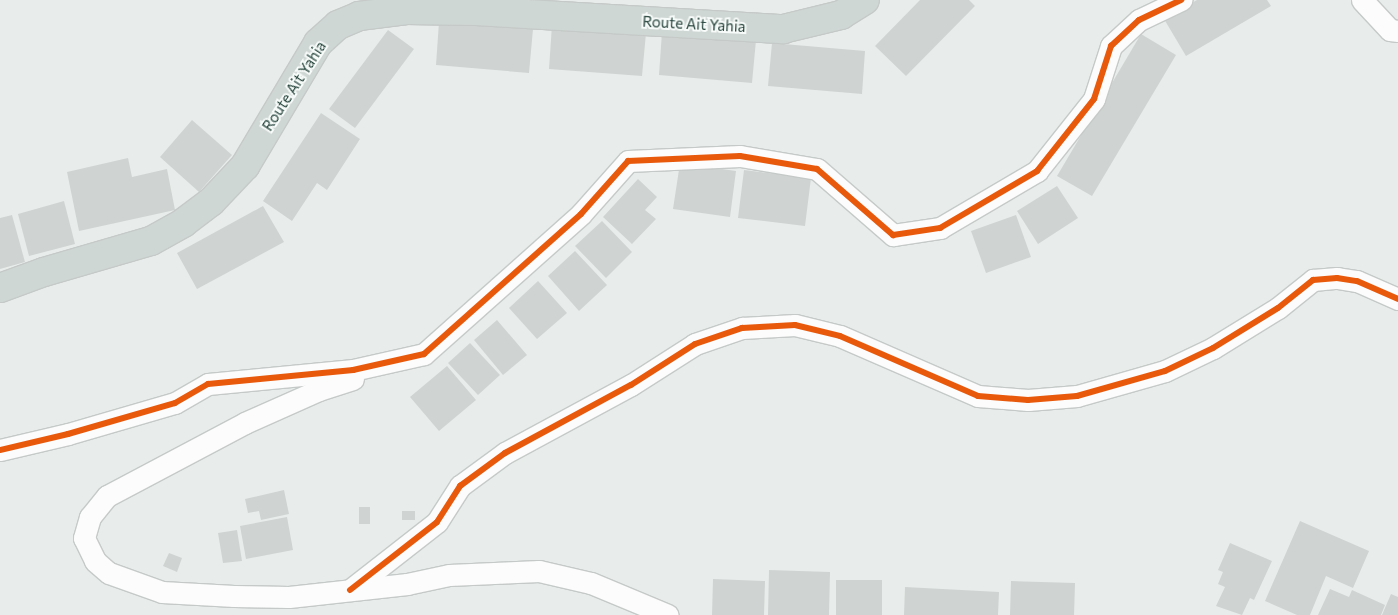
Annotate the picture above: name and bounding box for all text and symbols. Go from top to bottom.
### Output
street label: Route Ait Yahia [642,12,746,36]
street label: Route Ait Yahia [258,38,330,134]

